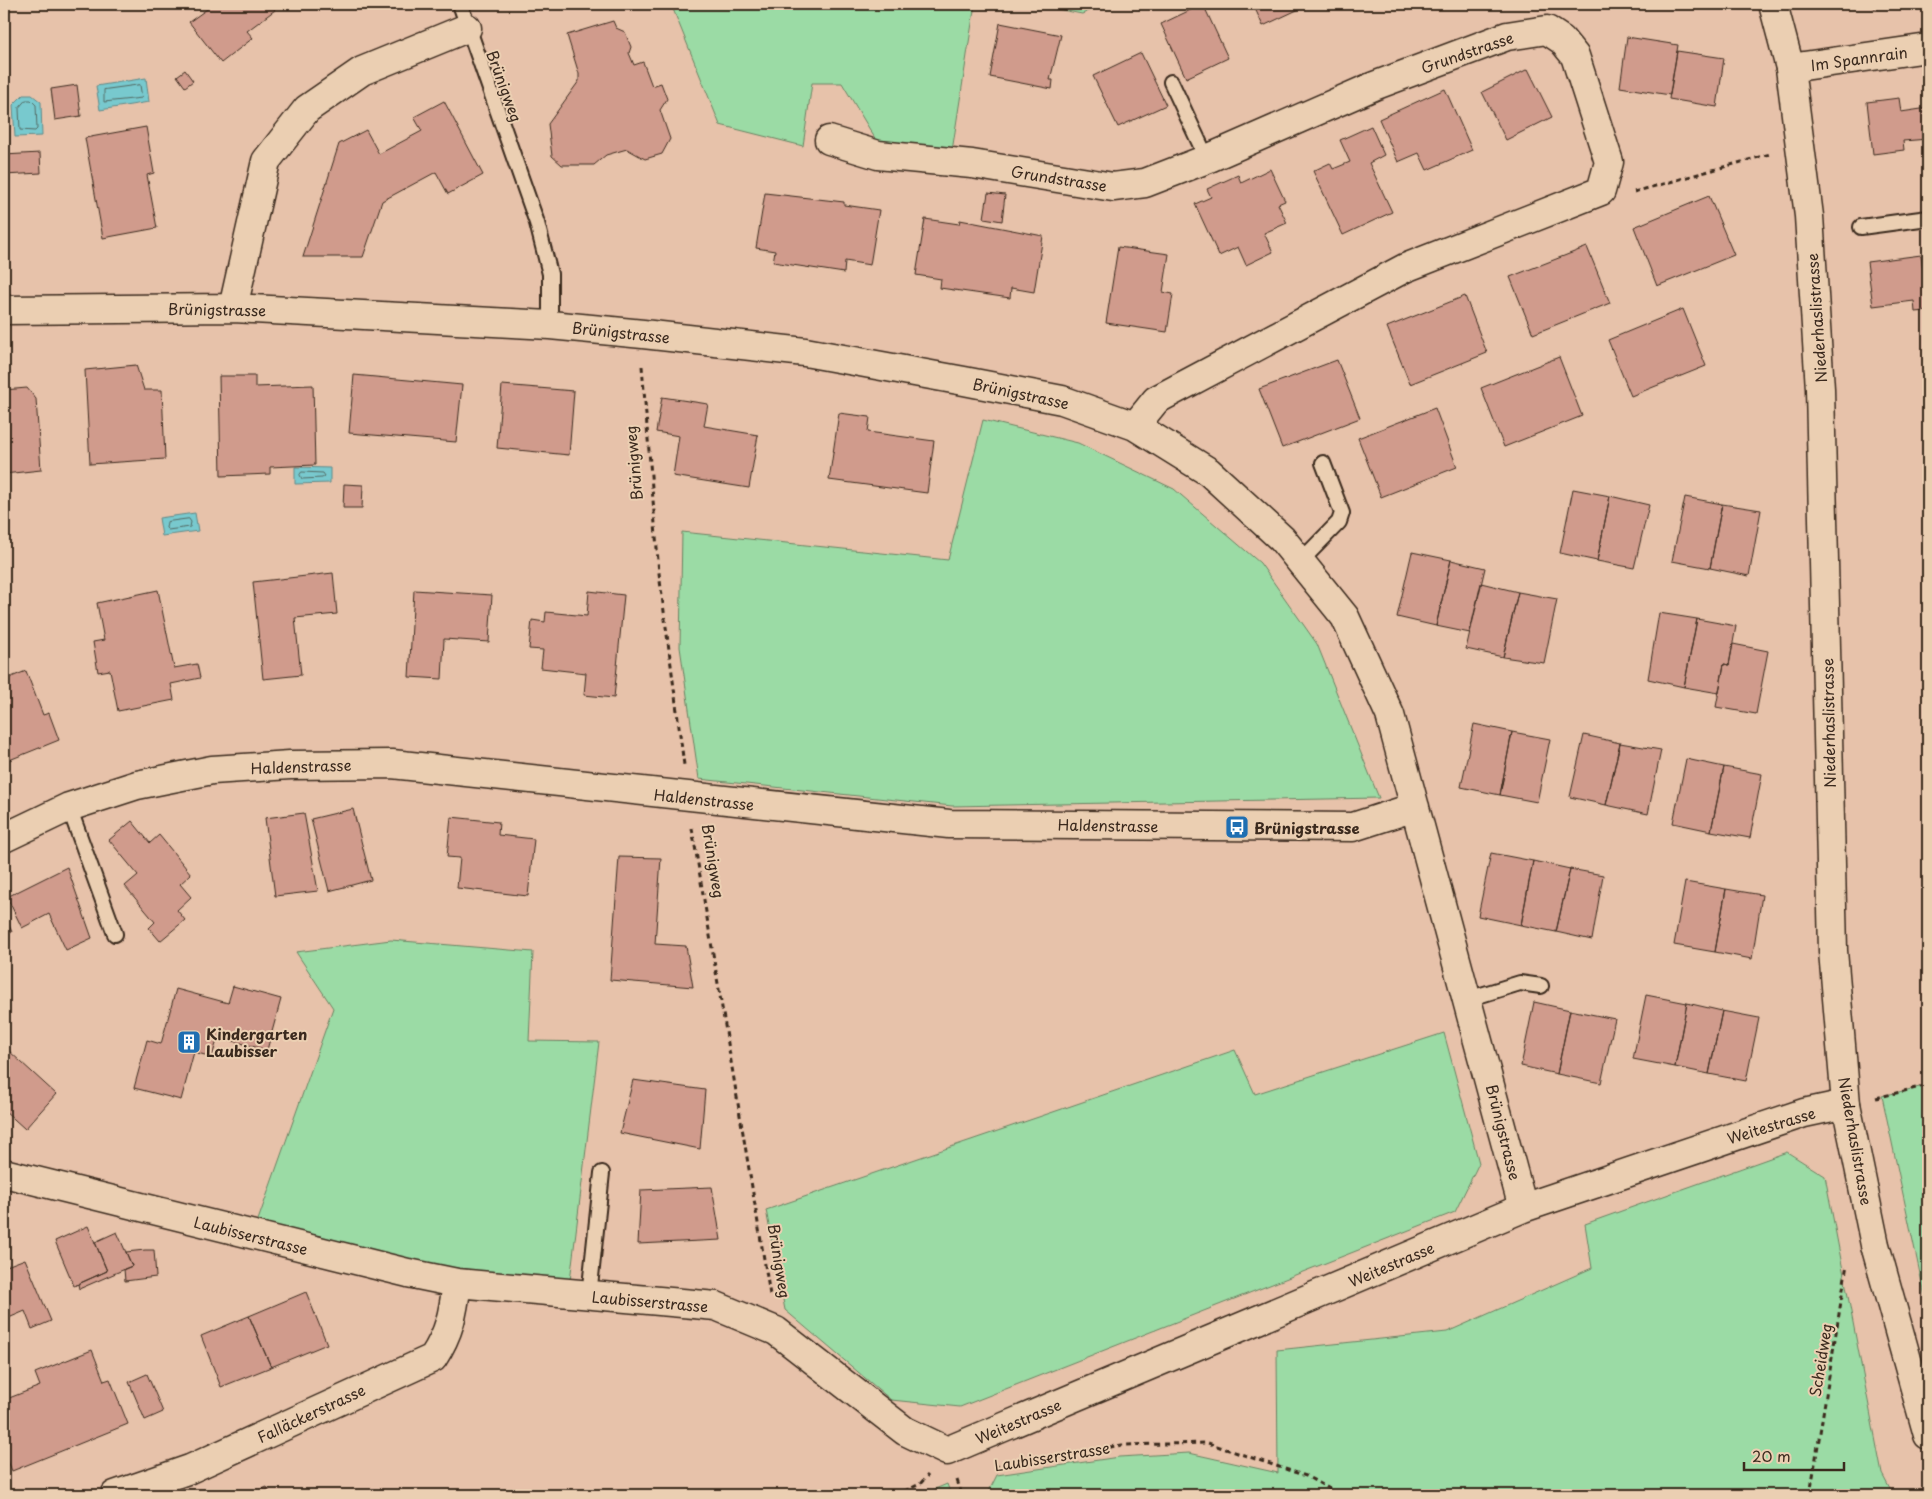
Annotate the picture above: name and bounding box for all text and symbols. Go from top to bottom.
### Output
street label: Grundstrasse [1418,25,1517,79]
street label: Im Spannrain [1809,40,1909,76]
street label: Brünigweg [481,47,529,125]
street label: Grundstrasse [1009,159,1109,197]
street label: Niederhaslistrasse [1800,252,1832,383]
street label: Brünigstrasse [168,297,266,321]
street label: Brünigstrasse [571,315,671,349]
street label: Brünigstrasse [971,372,1071,414]
street label: Brünigweg [618,425,648,501]
street label: Niederhaslistrasse [1815,658,1841,788]
street label: Haldenstrasse [250,753,352,779]
street label: Haldenstrasse [653,782,755,816]
street label: Haldenstrasse [1057,813,1159,837]
bus stop icon: Brünigstrasse [1224,814,1250,840]
place label: Brünigstrasse [1254,816,1360,839]
street label: Brünigweg [697,822,731,900]
place label: Kindergarten Laubisser [206,1022,307,1062]
building icon: Kindergarten Laubisser [176,1029,202,1055]
street label: Niederhaslistrasse [1833,1075,1879,1207]
street label: Brünigstrasse [1481,1082,1527,1182]
street label: Weitestrasse [1724,1101,1818,1149]
street label: Laubisserstrasse [192,1210,310,1260]
street label: Brünigweg [763,1222,797,1300]
street label: Weitestrasse [1344,1236,1438,1292]
street label: Laubisserstrasse [591,1284,709,1318]
street label: Scheidweg [1803,1322,1837,1398]
street label: Falläckerstrasse [253,1378,369,1448]
street label: Weitestrasse [971,1393,1065,1449]
street label: Laubisserstrasse [993,1436,1111,1476]
scale bar [1744,1439,1844,1471]
text: 20 m [1752,1444,1791,1467]

